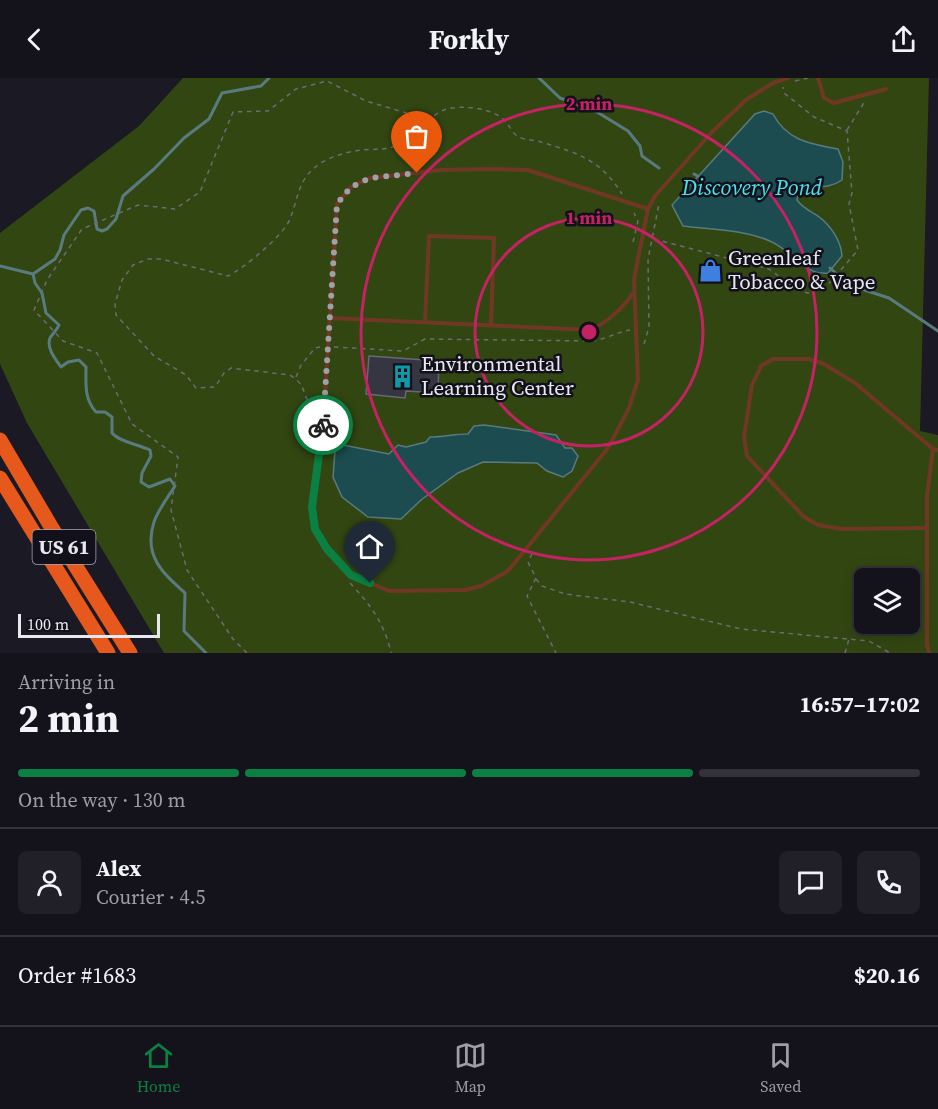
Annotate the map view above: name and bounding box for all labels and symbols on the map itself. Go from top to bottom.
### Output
text: 2 min [566,91,612,116]
pin [391,111,442,173]
water label: Discovery Pond [681,172,823,202]
text: 1 min [566,205,612,230]
place label: Greenleaf Tobacco & Vape [728,243,875,296]
shop icon: Greenleaf Tobacco & Vape [697,257,723,283]
centre of rings [579,322,599,342]
place label: Environmental Learning Center [421,349,574,402]
building icon: Environmental Learning Center [390,363,416,389]
courier [293,395,353,455]
pin [344,521,395,583]
road number: US 61 [32,530,96,564]
scale bar [18,611,160,638]

